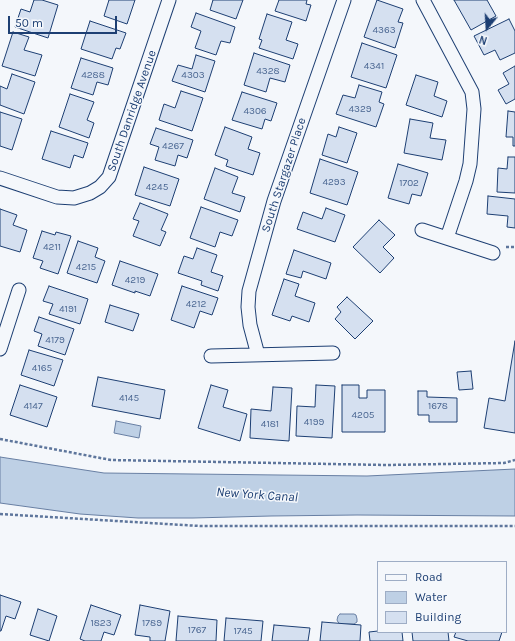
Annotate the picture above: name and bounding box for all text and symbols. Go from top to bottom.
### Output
scale bar [10,8,119,34]
north arrow [467,8,507,48]
text: 50 m [15,16,43,30]
house number: 4363 [372,24,396,36]
text: N [477,32,489,47]
street label: South Danridge Avenue [104,48,160,174]
house number: 4341 [364,60,384,72]
house number: 4328 [256,65,280,77]
house number: 4288 [81,69,105,81]
house number: 4303 [181,69,205,81]
house number: 4329 [348,103,372,115]
house number: 4306 [243,105,267,117]
street label: South Stargazer Place [259,116,309,234]
house number: 4267 [162,140,184,152]
house number: 4293 [322,176,346,188]
house number: 1702 [399,177,419,189]
house number: 4245 [146,181,168,193]
house number: 4211 [43,241,61,253]
house number: 4215 [76,261,96,273]
house number: 4219 [125,274,145,286]
house number: 4212 [186,298,206,310]
house number: 4191 [59,303,77,315]
house number: 4179 [45,334,65,346]
house number: 4165 [32,362,52,374]
house number: 4145 [119,392,139,404]
house number: 4147 [23,400,43,412]
house number: 1678 [428,400,448,412]
house number: 4205 [352,409,374,421]
house number: 4199 [304,416,324,428]
house number: 4181 [261,418,279,430]
water label: New York Canal [216,484,298,506]
legend [377,561,507,633]
text: Road [415,570,443,584]
text: Water [415,590,447,604]
text: Building [415,610,461,624]
house number: 1823 [90,617,112,629]
house number: 1789 [142,617,162,629]
house number: 1767 [188,624,206,636]
house number: 1745 [233,625,253,637]

